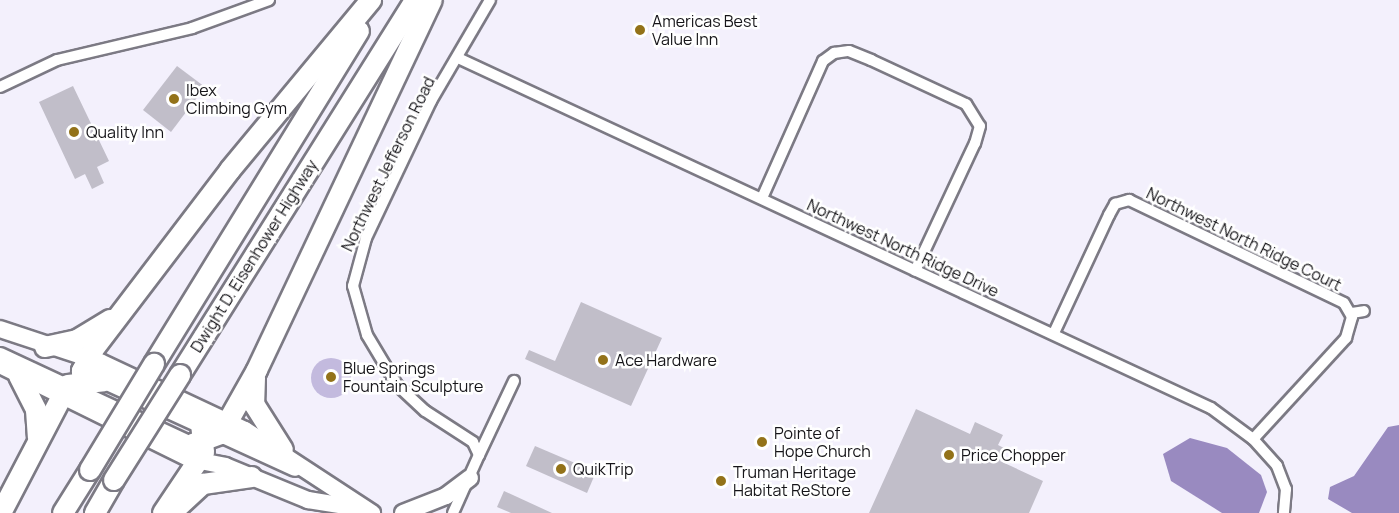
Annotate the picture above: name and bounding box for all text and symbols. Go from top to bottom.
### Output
place label: Americas Best Value Inn [652,11,758,49]
marker: Americas Best Value Inn [633,23,647,37]
street label: Northwest Jefferson Road [337,74,439,254]
place label: Ibex Climbing Gym [186,80,287,118]
marker: Ibex Climbing Gym [167,92,181,106]
place label: Quality Inn [86,122,164,142]
marker: Quality Inn [67,125,81,139]
street label: Dwight D. Eisenhower Highway [187,156,321,356]
street label: Northwest North Ridge Court [1143,183,1345,295]
street label: Northwest North Ridge Drive [804,195,1002,301]
place label: Ace Hardware [615,350,717,370]
marker: Ace Hardware [596,353,610,367]
place label: Blue Springs Fountain Sculpture [343,358,483,396]
marker: Blue Springs Fountain Sculpture [324,370,338,384]
place label: Pointe of Hope Church [774,423,871,461]
marker: Pointe of Hope Church [755,435,769,449]
place label: Price Chopper [961,445,1066,465]
marker: Price Chopper [942,448,956,462]
place label: QuikTrip [573,459,633,479]
marker: QuikTrip [554,462,568,476]
place label: Truman Heritage Habitat ReStore [733,462,856,500]
marker: Truman Heritage Habitat ReStore [714,474,728,488]

